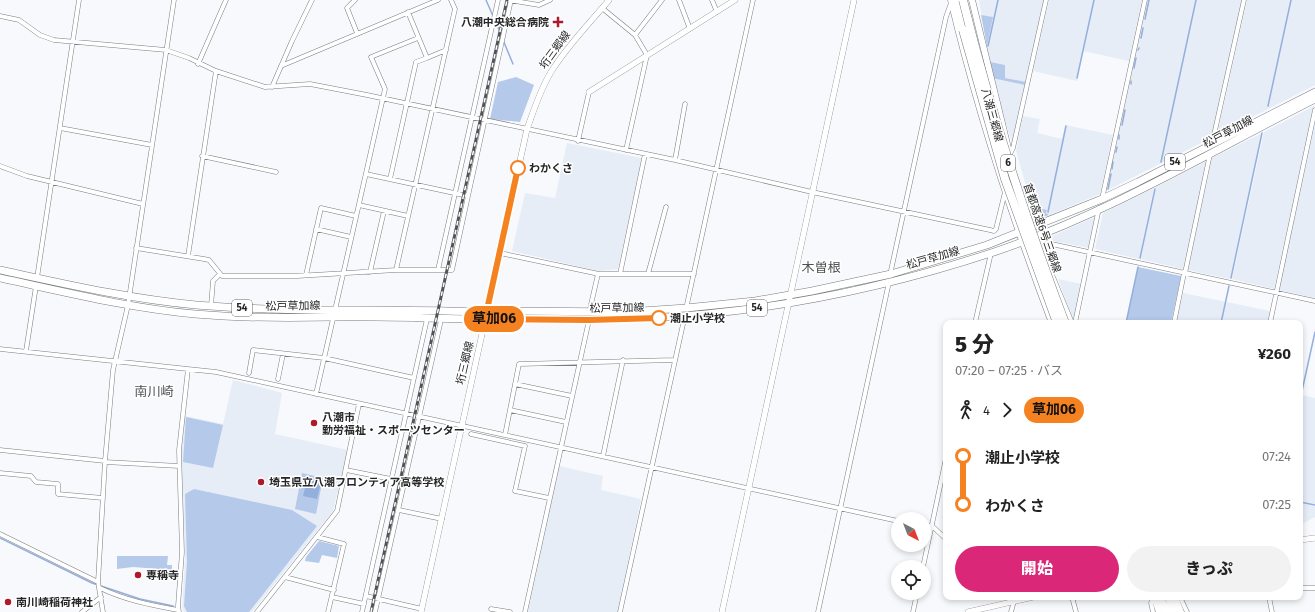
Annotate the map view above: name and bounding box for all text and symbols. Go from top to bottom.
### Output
place label: 八潮中央総合病院 [461,16,549,29]
marker: 八潮中央総合病院 [552,16,564,28]
street label: 垳三郷線 [537,28,573,72]
street label: 八潮三郷線 [979,87,1005,143]
street label: 松戸草加線 [1201,113,1255,151]
road number: 54 [1165,154,1185,170]
road number: 6 [1001,155,1015,171]
marker: わかくさ [510,160,526,176]
place label: わかくさ [529,162,573,175]
street label: 首都高速6号三郷線 [1021,182,1063,274]
street label: 松戸草加線 [905,244,961,272]
district label: 木曽根 [801,260,841,275]
street label: 松戸草加線 [265,299,321,313]
road number: 54 [232,300,252,316]
road number: 54 [747,300,767,316]
street label: 松戸草加線 [589,301,645,315]
line badge: 草加06 [466,306,522,332]
text: 草加06 [472,310,516,327]
marker: 潮止小学校 [651,310,667,326]
place label: 潮止小学校 [670,312,725,325]
text: 5 分 [955,331,994,358]
street label: 垳三郷線 [454,340,476,386]
text: ¥260 [1258,345,1291,363]
text: 07:20 – 07:25 · バス [955,363,1063,378]
district label: 南川崎 [134,384,174,399]
icon: walk [955,399,977,421]
icon: forward [996,399,1018,421]
text: 草加06 [1032,401,1076,418]
text: 4 [983,403,990,418]
place label: 八潮市 勤労福祉・スポーツセンター [322,411,465,437]
marker: 八潮市 勤労福祉・スポーツセンター [309,418,319,428]
text: 潮止小学校 [985,449,1060,467]
text: 07:24 [1262,449,1291,464]
place label: 埼玉県立八潮フロンティア高等学校 [269,476,444,489]
marker: 埼玉県立八潮フロンティア高等学校 [256,477,266,487]
text: わかくさ [985,497,1045,515]
text: 07:25 [1262,497,1291,512]
north arrow [891,512,931,552]
map controls [891,512,931,600]
button: 開始 [955,546,1119,592]
button: きっぷ [1127,546,1291,592]
button: locate [891,560,931,600]
place label: 専稱寺 [146,569,179,582]
marker: 専稱寺 [133,570,143,580]
place label: 南川崎稲荷神社 [16,596,93,609]
marker: 南川崎稲荷神社 [3,597,13,607]

